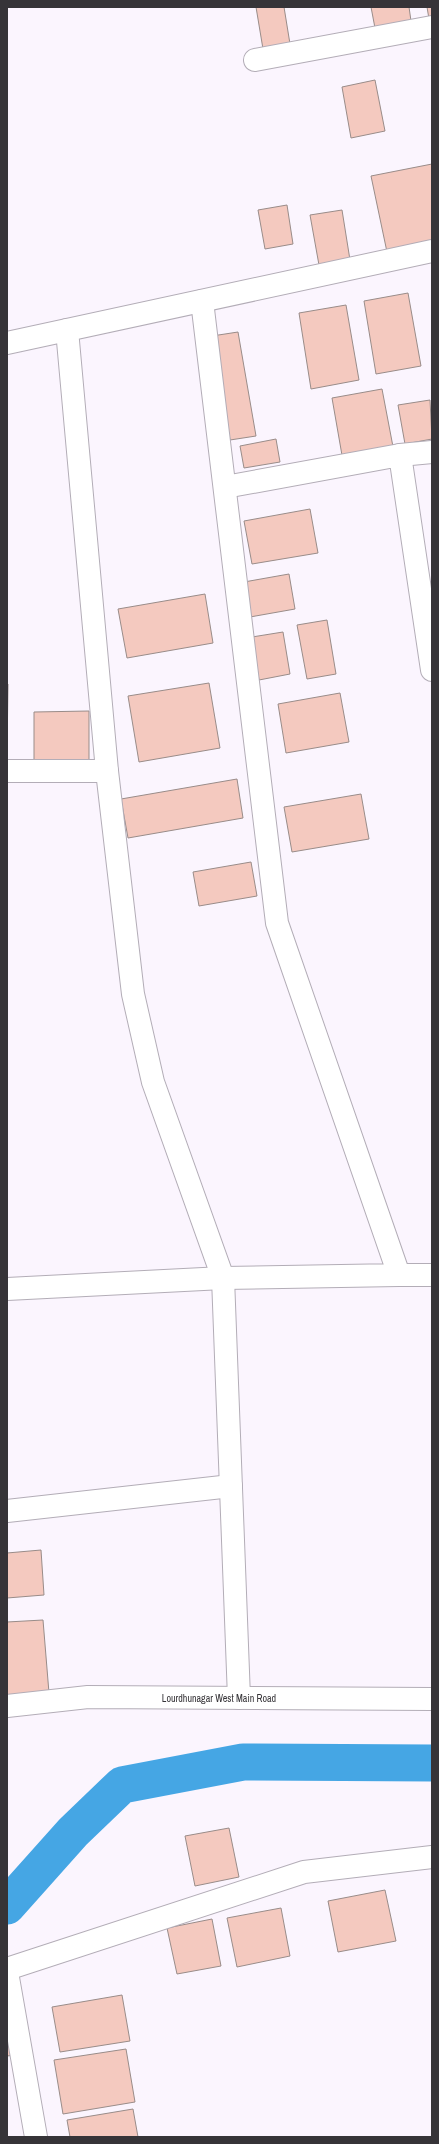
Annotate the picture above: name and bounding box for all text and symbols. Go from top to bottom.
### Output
street label: Lourdhunagar West Main Road [162,1692,276,1705]

